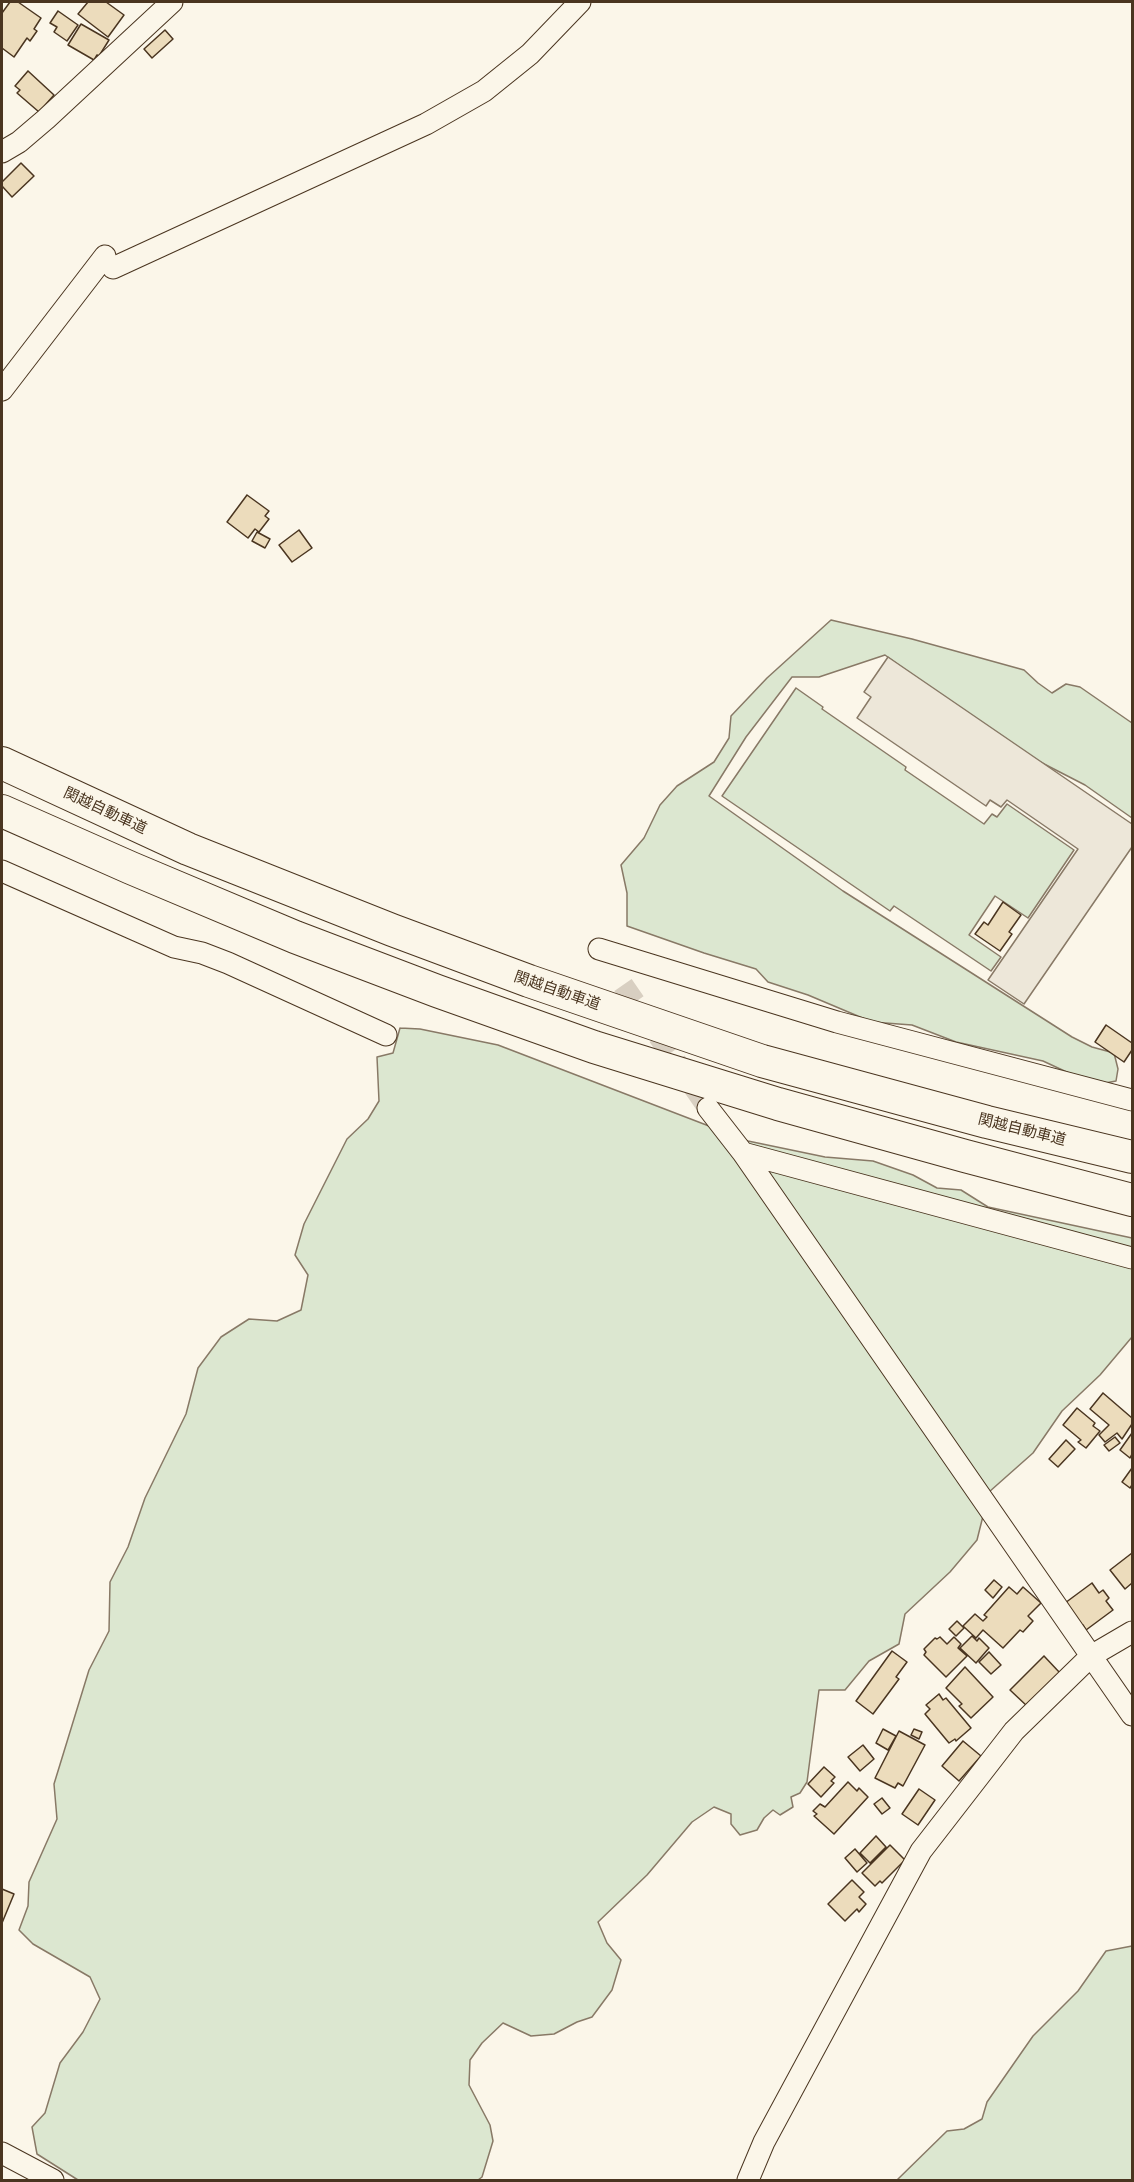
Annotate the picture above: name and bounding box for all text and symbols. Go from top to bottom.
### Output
street label: 関越自動車道 [60,784,150,838]
street label: 関越自動車道 [512,968,602,1014]
street label: 関越自動車道 [976,1110,1068,1150]

